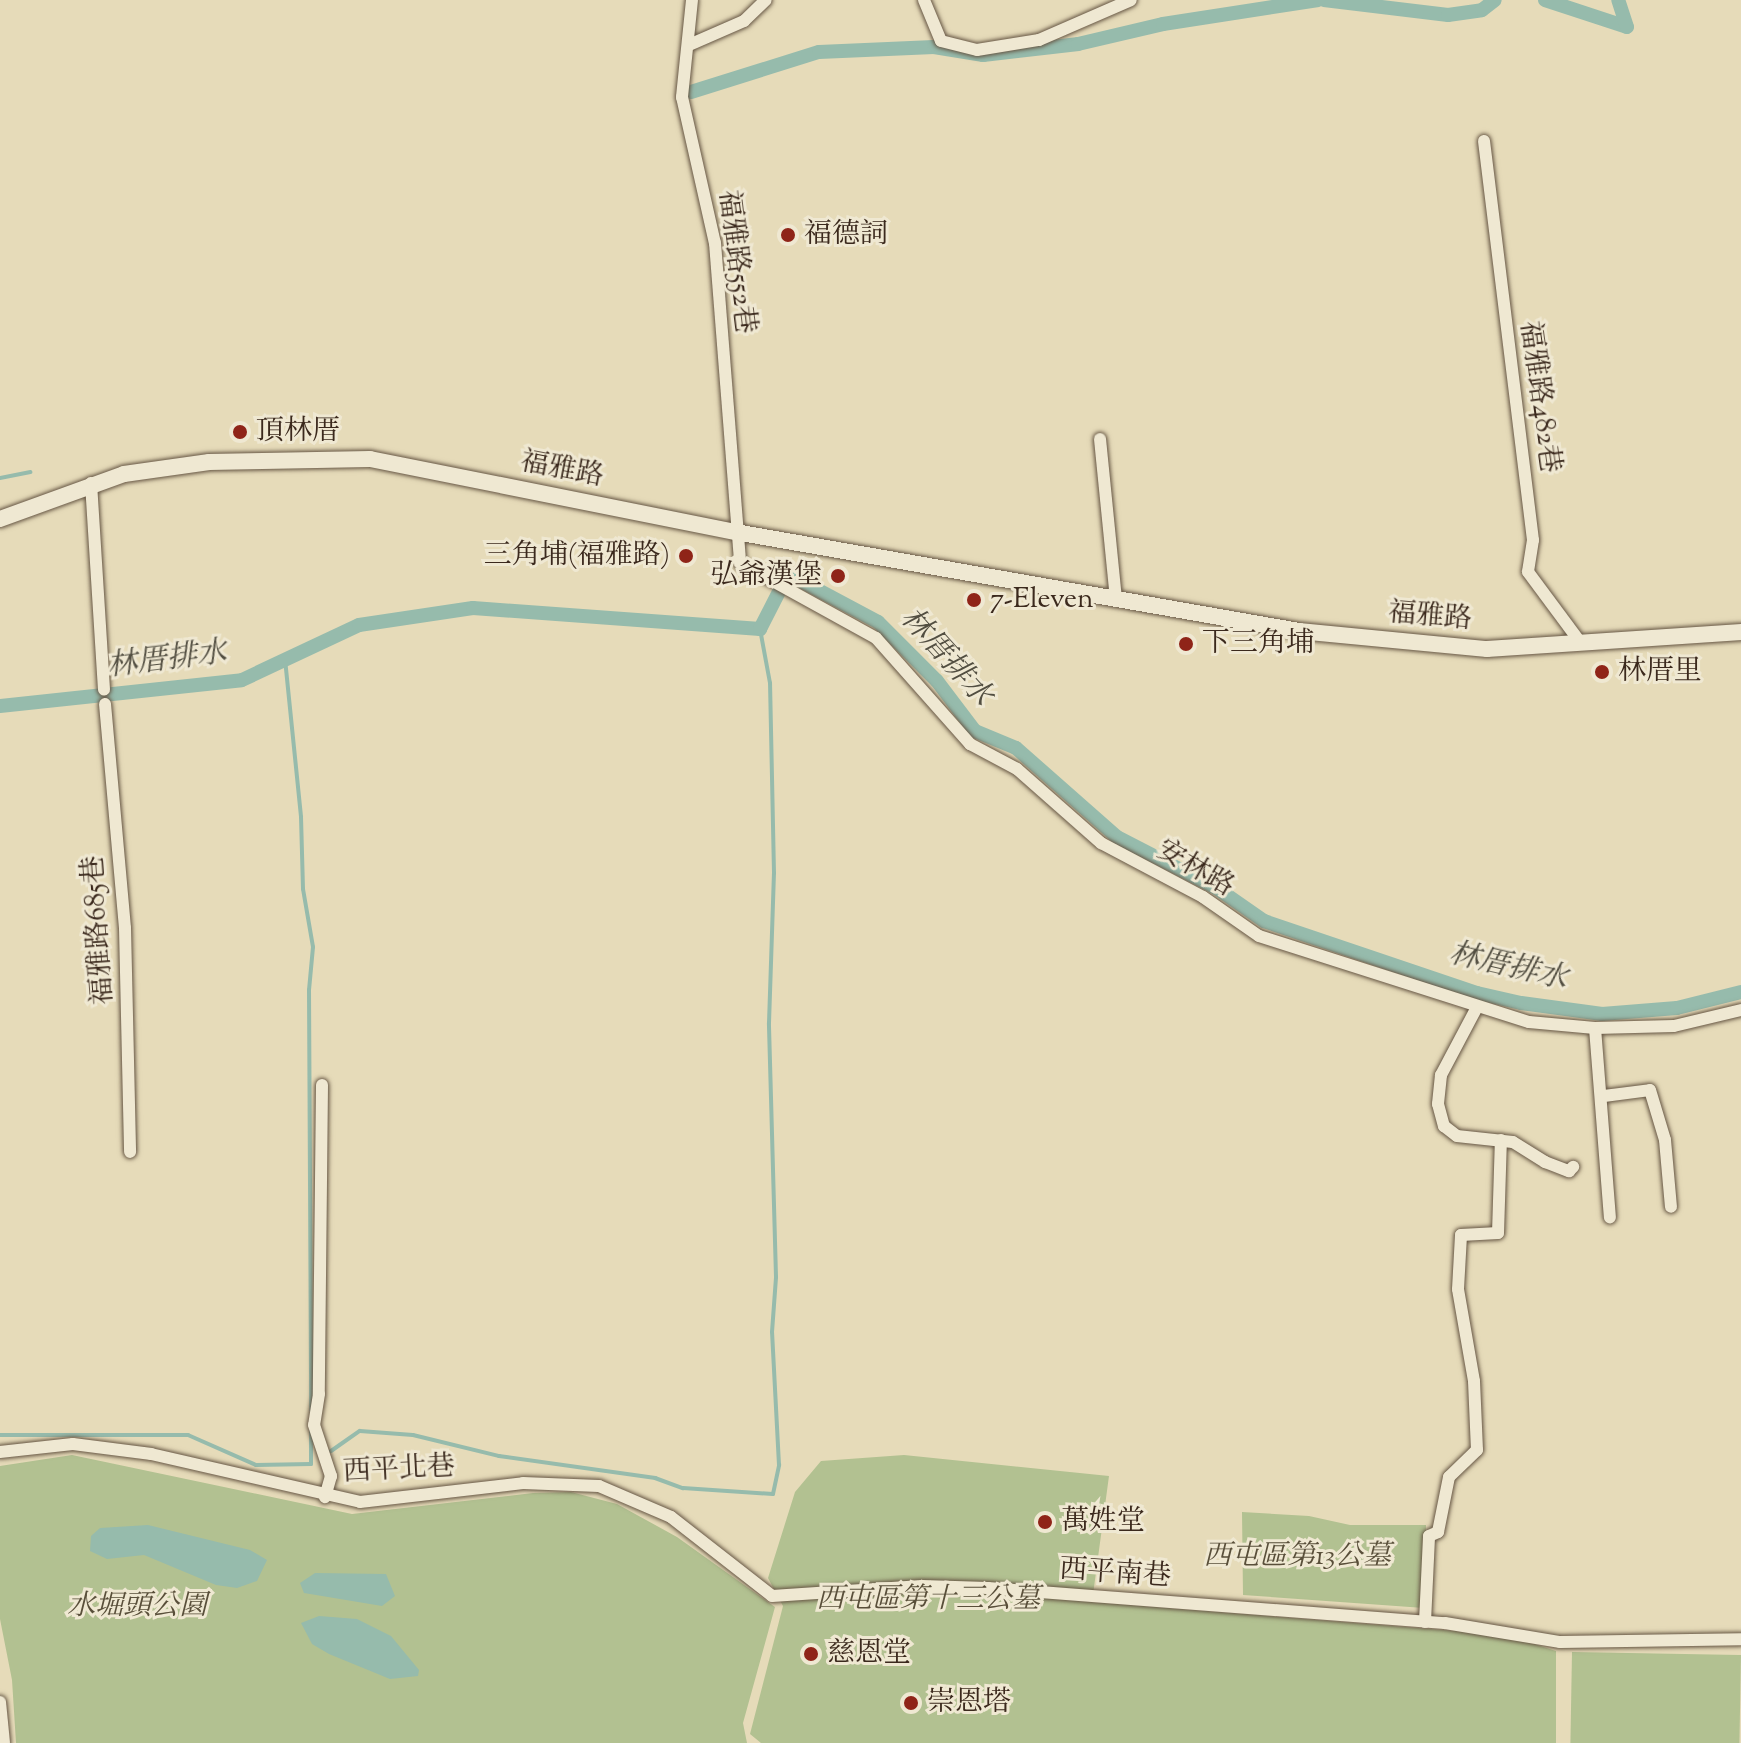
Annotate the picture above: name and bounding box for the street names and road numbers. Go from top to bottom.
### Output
street label: 福雅路552巷 [711,188,761,336]
street label: 福雅路482巷 [1512,319,1566,475]
street label: 福雅路 [518,445,606,495]
street label: 福雅路 [1387,597,1473,637]
street label: 安林路 [1150,833,1240,905]
street label: 福雅路685巷 [77,854,121,1006]
street label: 西平北巷 [342,1450,456,1490]
street label: 西平南巷 [1058,1553,1172,1595]

